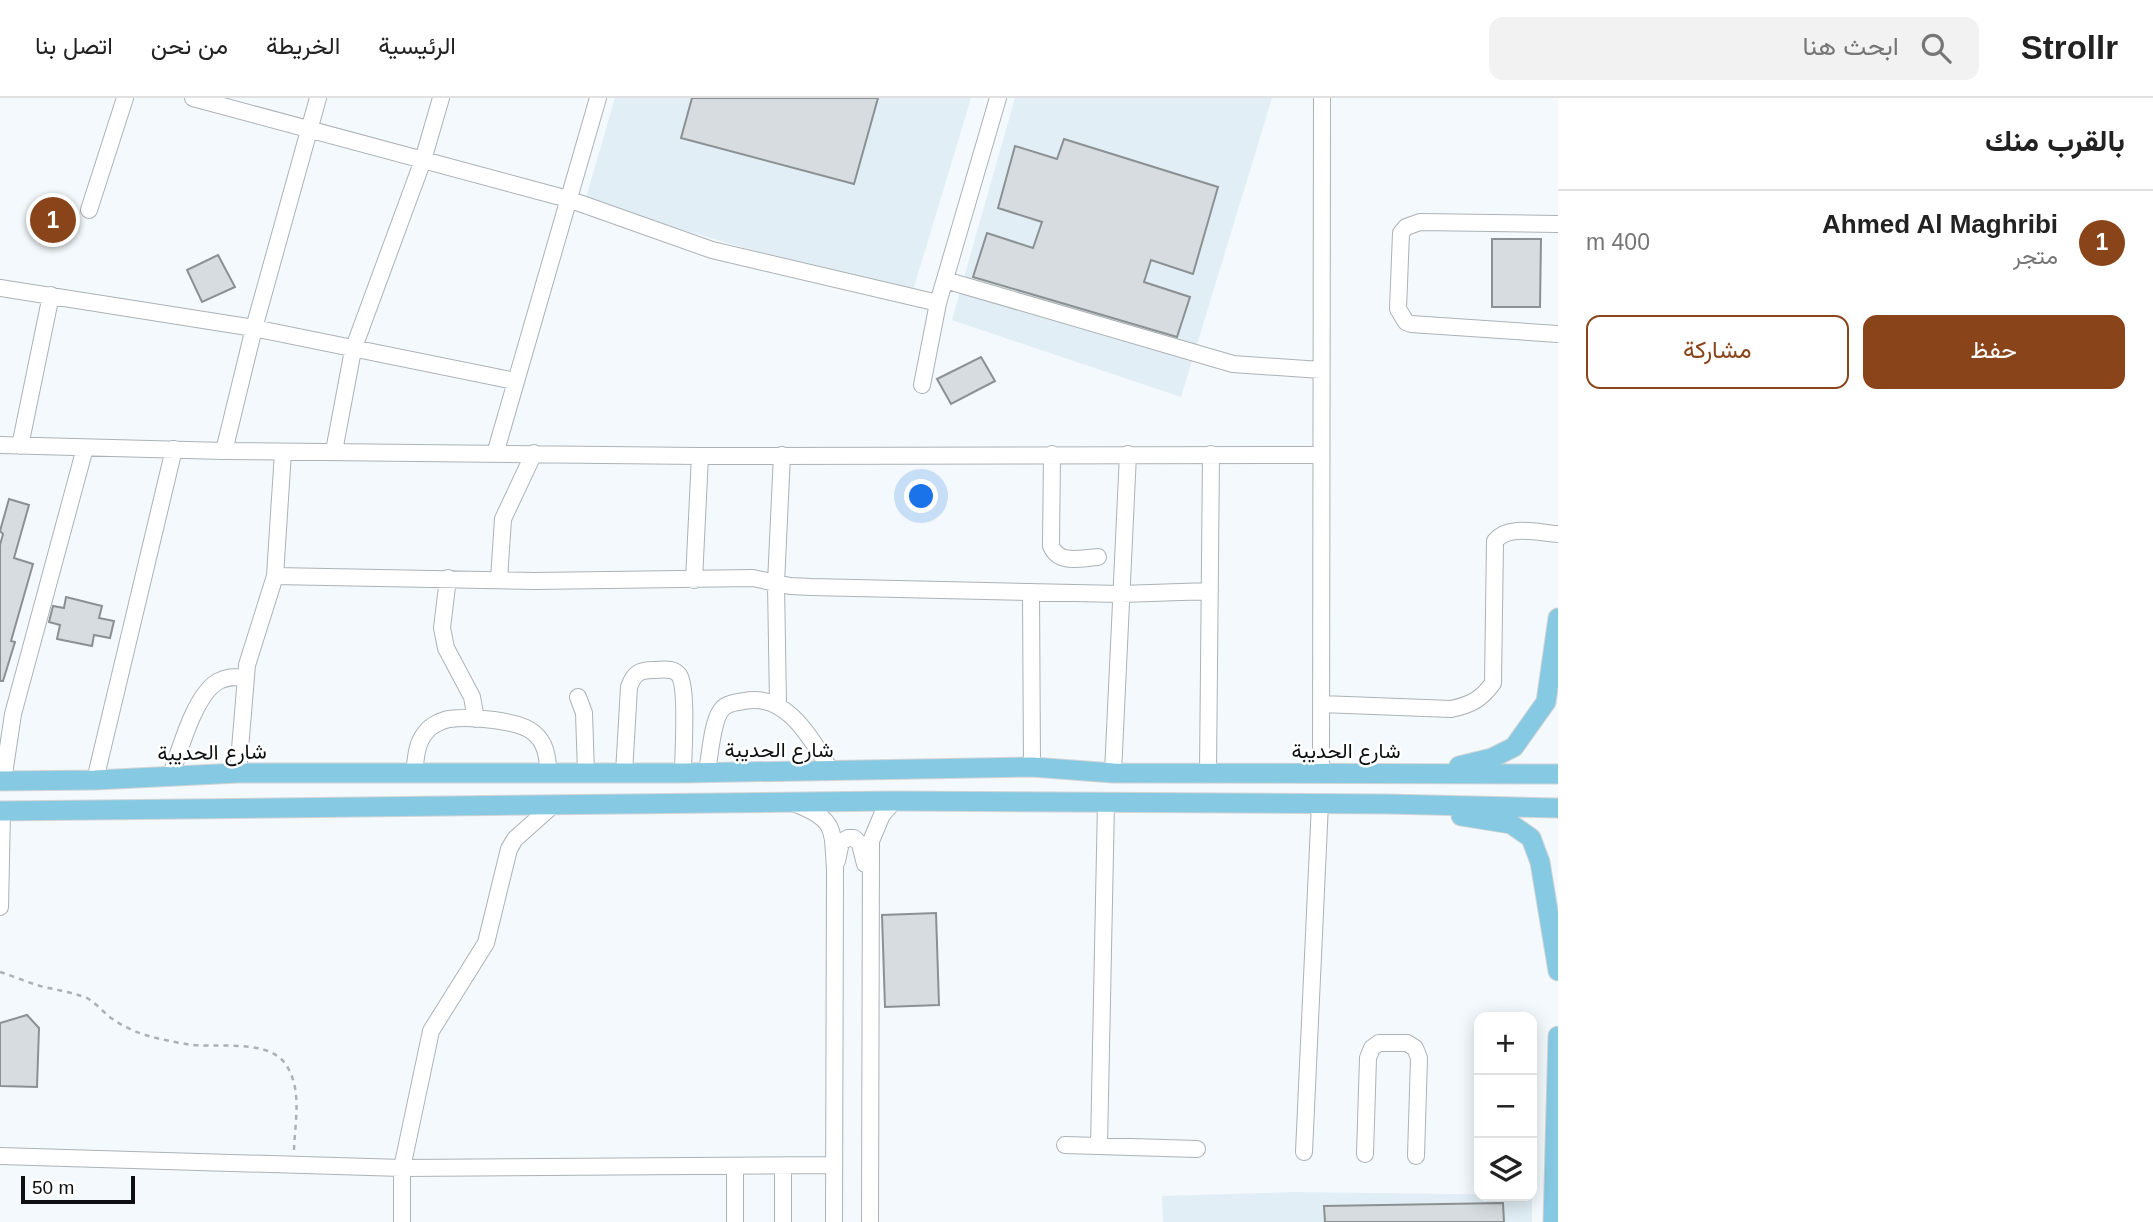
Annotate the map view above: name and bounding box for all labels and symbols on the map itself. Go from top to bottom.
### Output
pin: 1 [30,194,76,246]
your location [904,479,938,513]
street label: شارع الحديبة [724,738,834,764]
street label: شارع الحديبة [1291,739,1401,765]
street label: شارع الحديبة [157,740,267,767]
scale bar [21,1173,135,1205]

